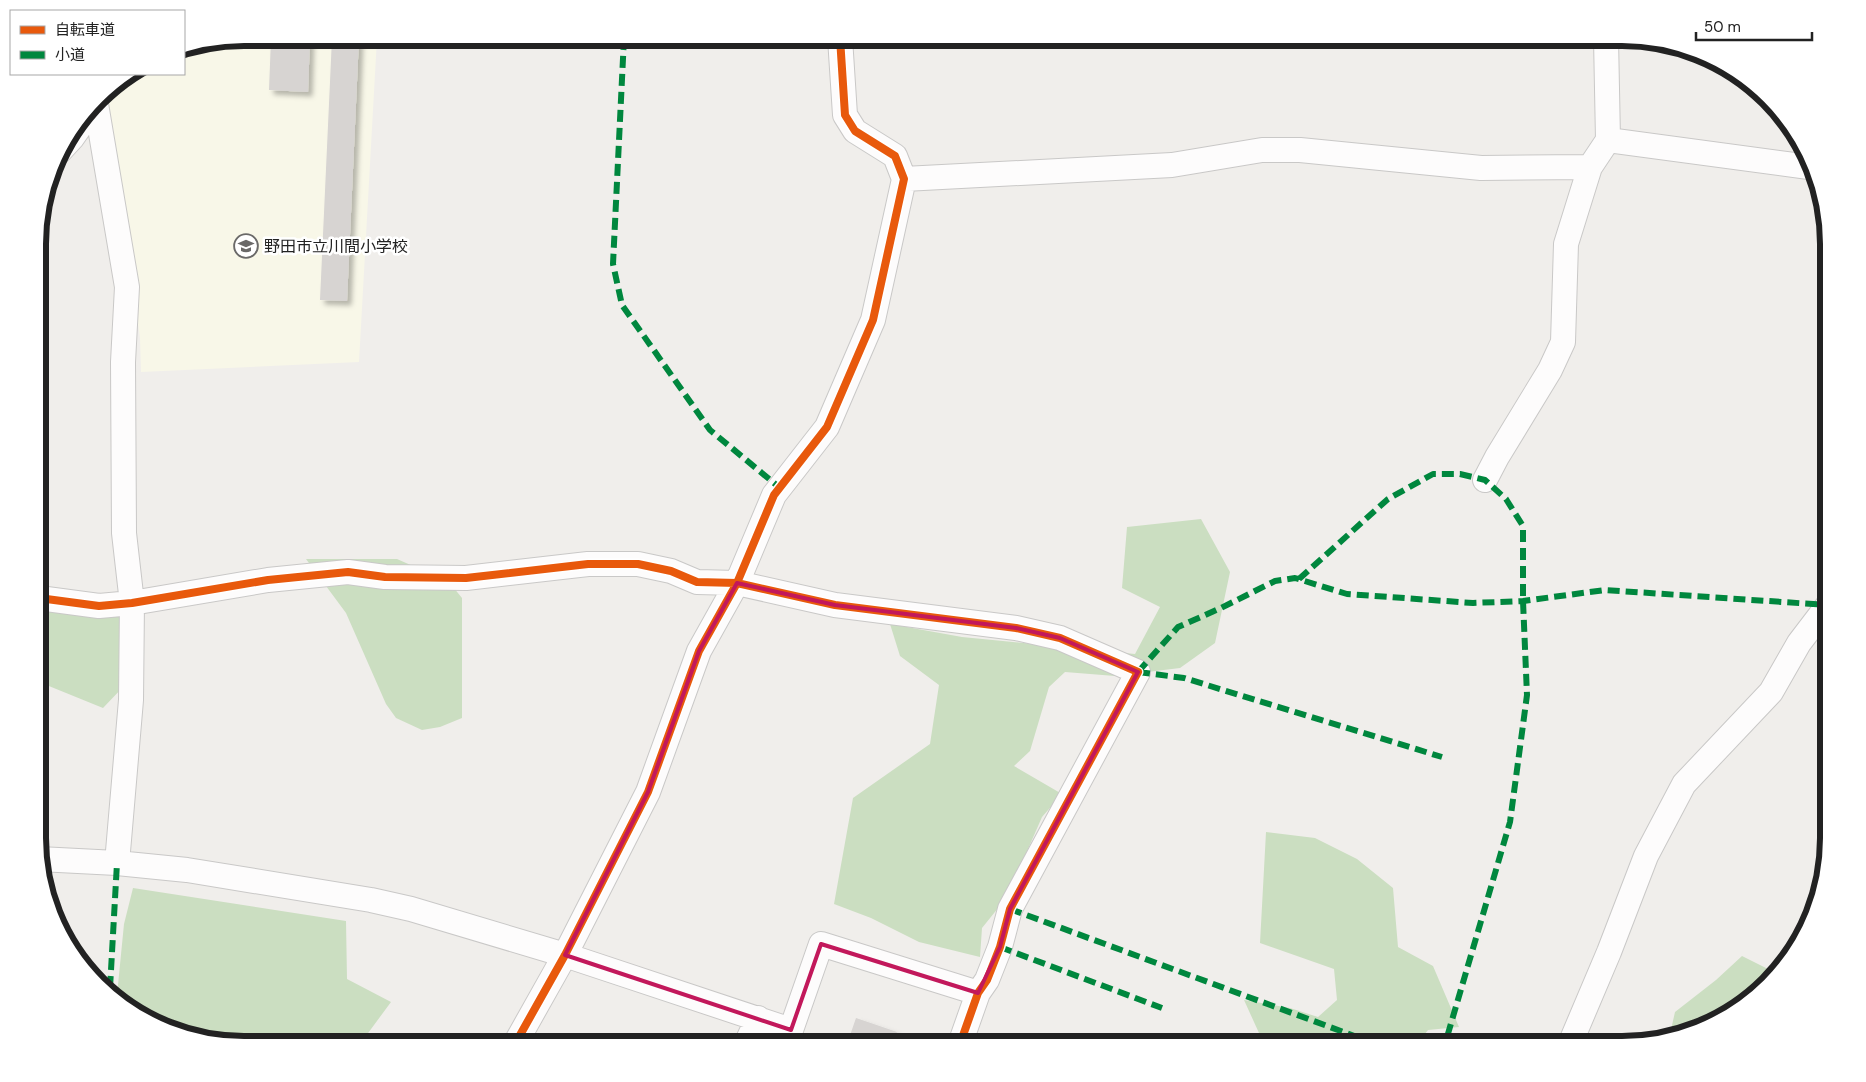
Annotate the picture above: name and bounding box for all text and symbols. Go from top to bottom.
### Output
legend [10,10,185,75]
scale bar [1696,10,1812,42]
text: 50 m [1704,17,1741,37]
text: 自転車道 [55,20,115,40]
text: 小道 [55,45,85,65]
school or university icon: 野田市立川間小学校 [233,233,259,259]
place label: 野田市立川間小学校 [264,236,408,257]

